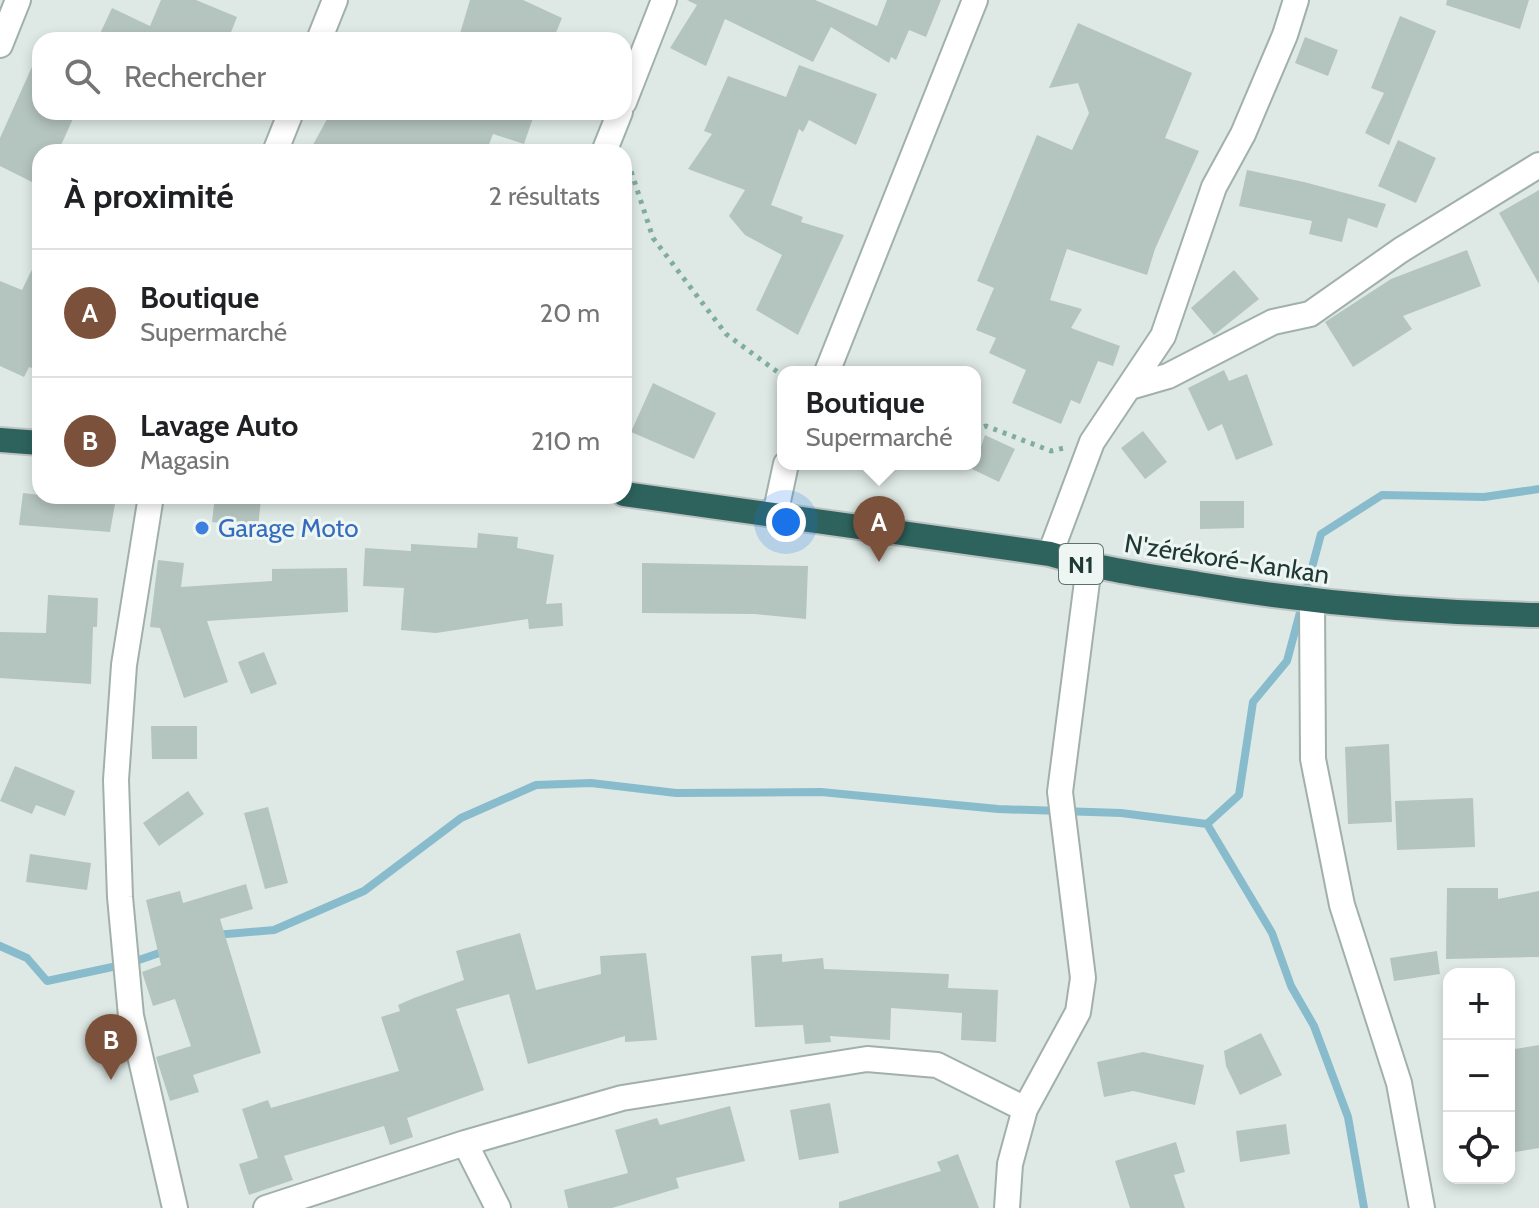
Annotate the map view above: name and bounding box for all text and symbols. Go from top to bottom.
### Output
search box [32,32,632,120]
icon: search [60,54,104,98]
text: Rechercher [124,58,266,95]
text: À proximité [64,175,234,217]
text: 2 résultats [488,180,600,212]
text: Boutique [140,279,259,316]
text: A [82,297,98,329]
text: 20 m [540,297,600,329]
text: Supermarché [140,316,287,348]
popup [777,366,981,470]
text: Boutique [805,384,925,421]
text: Lavage Auto [140,407,298,444]
text: Supermarché [805,421,953,453]
text: B [82,425,98,457]
text: 210 m [531,425,600,457]
text: Magasin [140,444,230,476]
pin: A [853,496,905,562]
your location [766,502,806,542]
place label: Garage Moto [218,512,358,544]
marker: Garage Moto [193,519,211,537]
street label: N'zérékoré-Kankan [1122,527,1332,591]
road number: N1 [1059,544,1103,584]
map controls [1443,968,1515,1184]
button: + [1443,968,1515,1040]
pin: B [85,1014,137,1080]
button: − [1443,1040,1515,1112]
button: locate [1443,1112,1515,1184]

